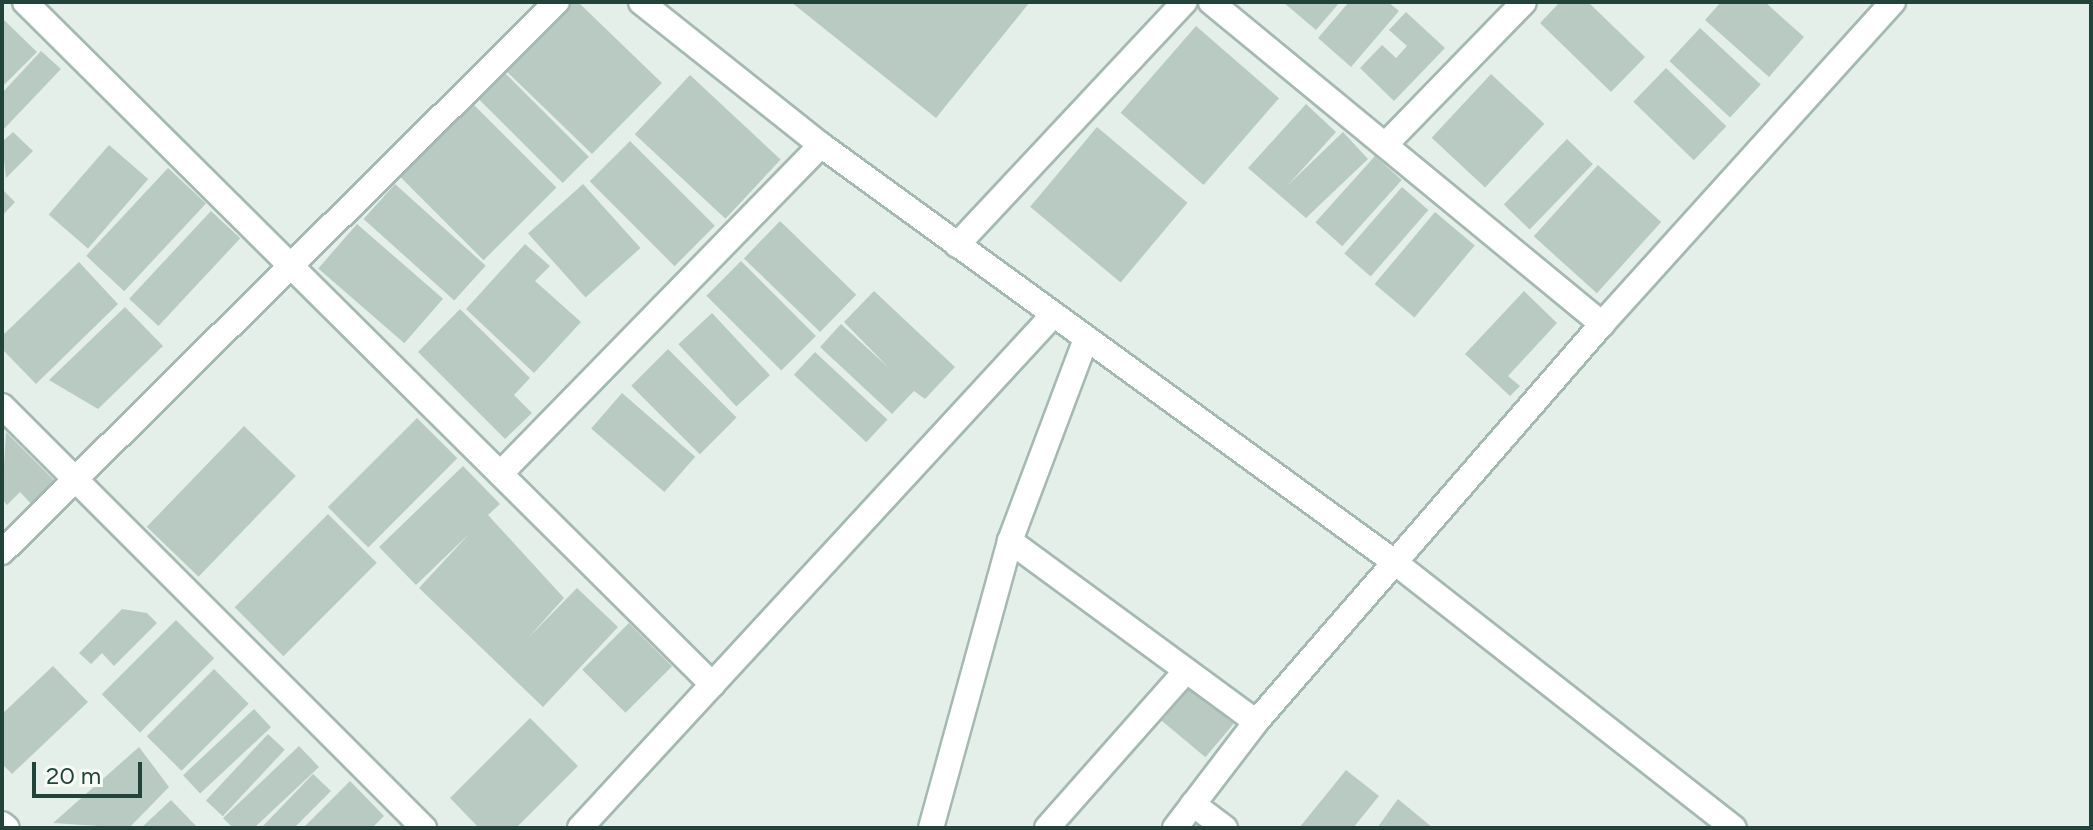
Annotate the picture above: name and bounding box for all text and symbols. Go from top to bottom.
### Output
scale bar [36,746,146,796]
text: 20 m [46,761,101,790]

